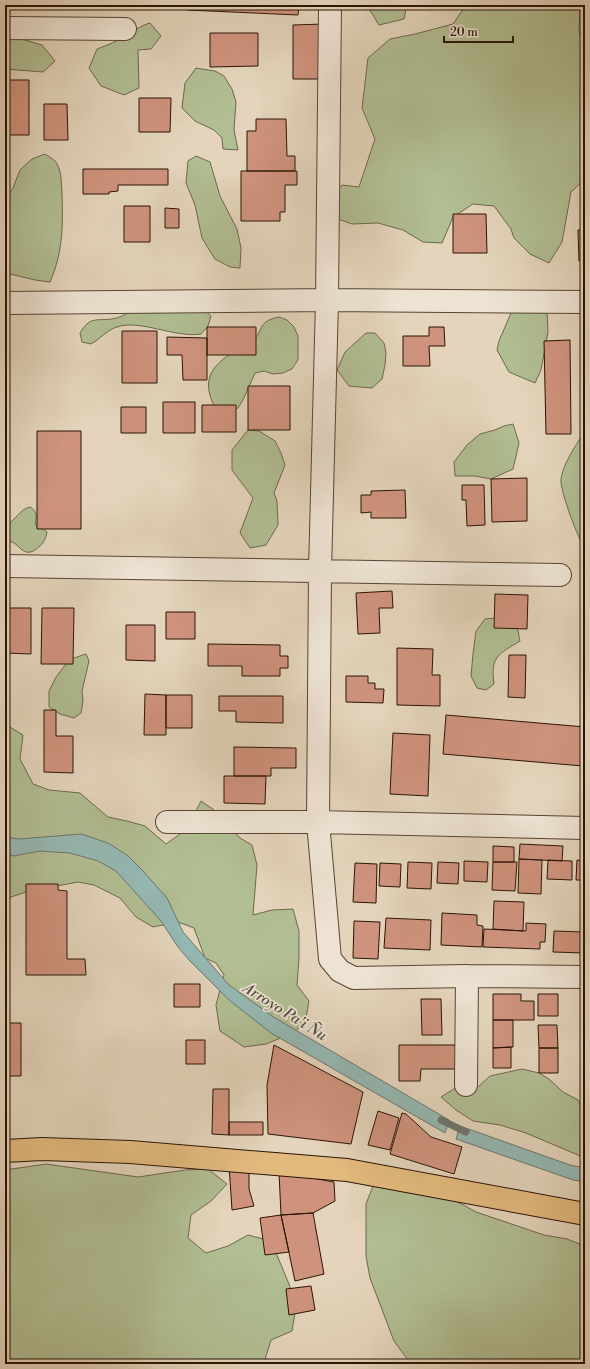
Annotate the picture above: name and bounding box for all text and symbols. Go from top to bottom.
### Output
scale bar [444,18,513,44]
text: 20 m [450,25,478,40]
water label: Arroyo Pa'i Ñu [238,977,331,1045]

